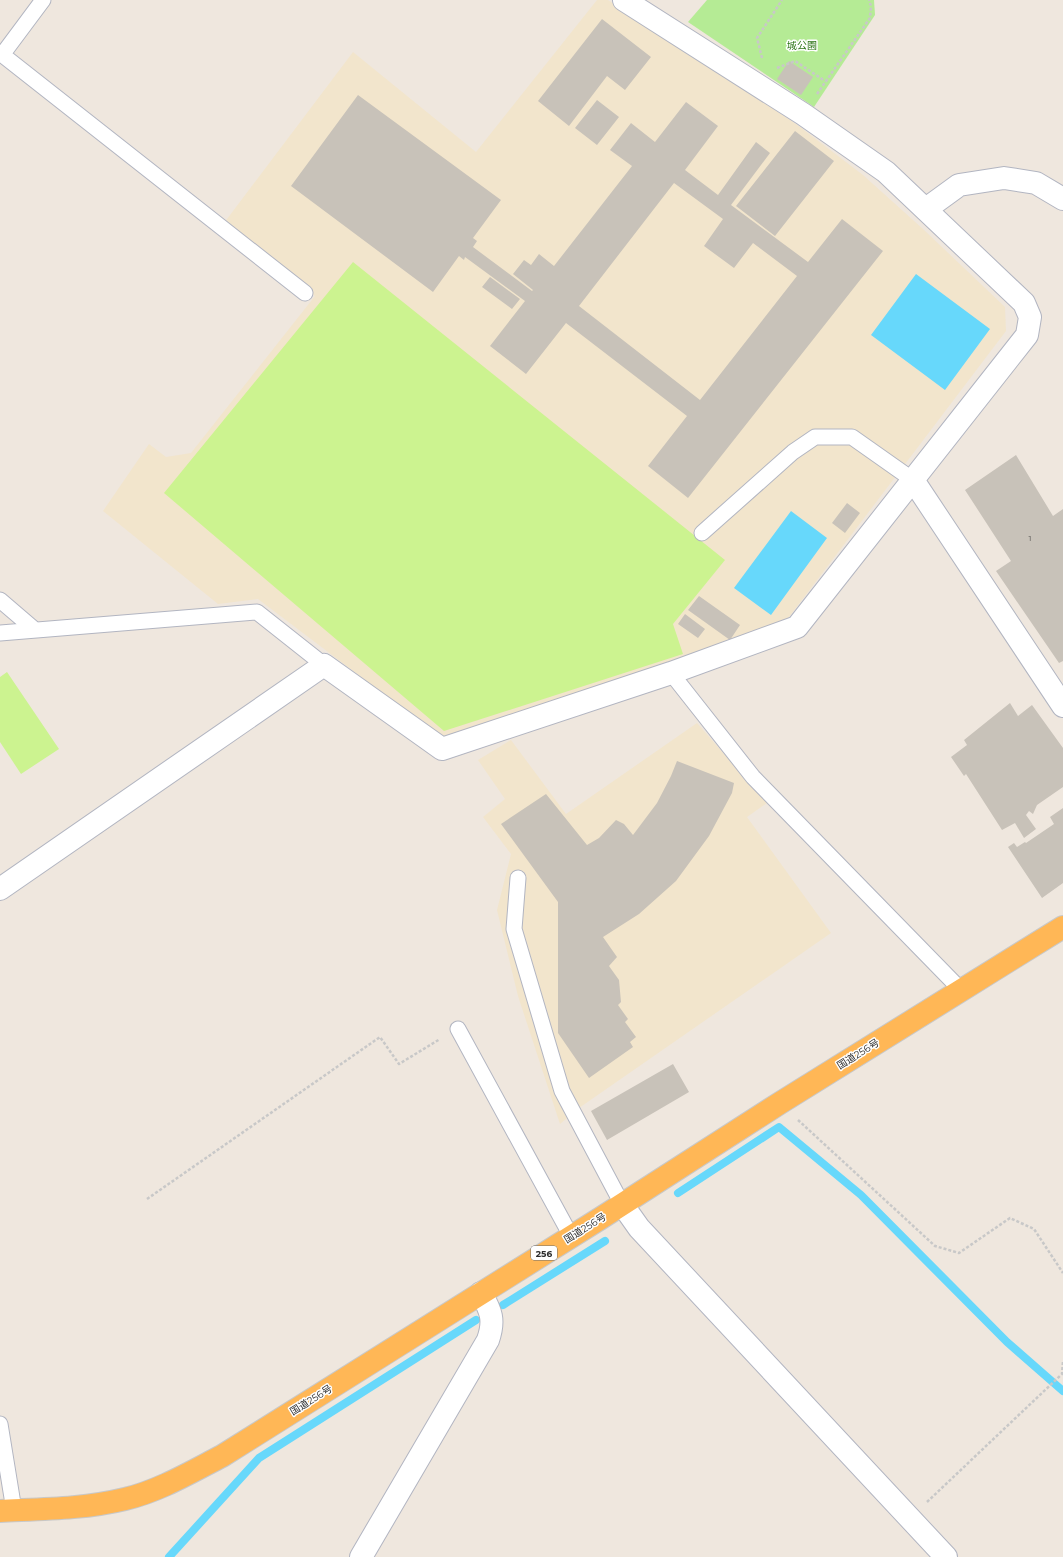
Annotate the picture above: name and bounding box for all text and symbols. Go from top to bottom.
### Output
park label: 城公園 [787,39,817,52]
house number: 1 [1029,533,1031,543]
street label: 国道256号 [834,1036,882,1072]
street label: 国道256号 [561,1210,609,1246]
road number: 256 [531,1246,557,1260]
street label: 国道256号 [287,1382,335,1418]

